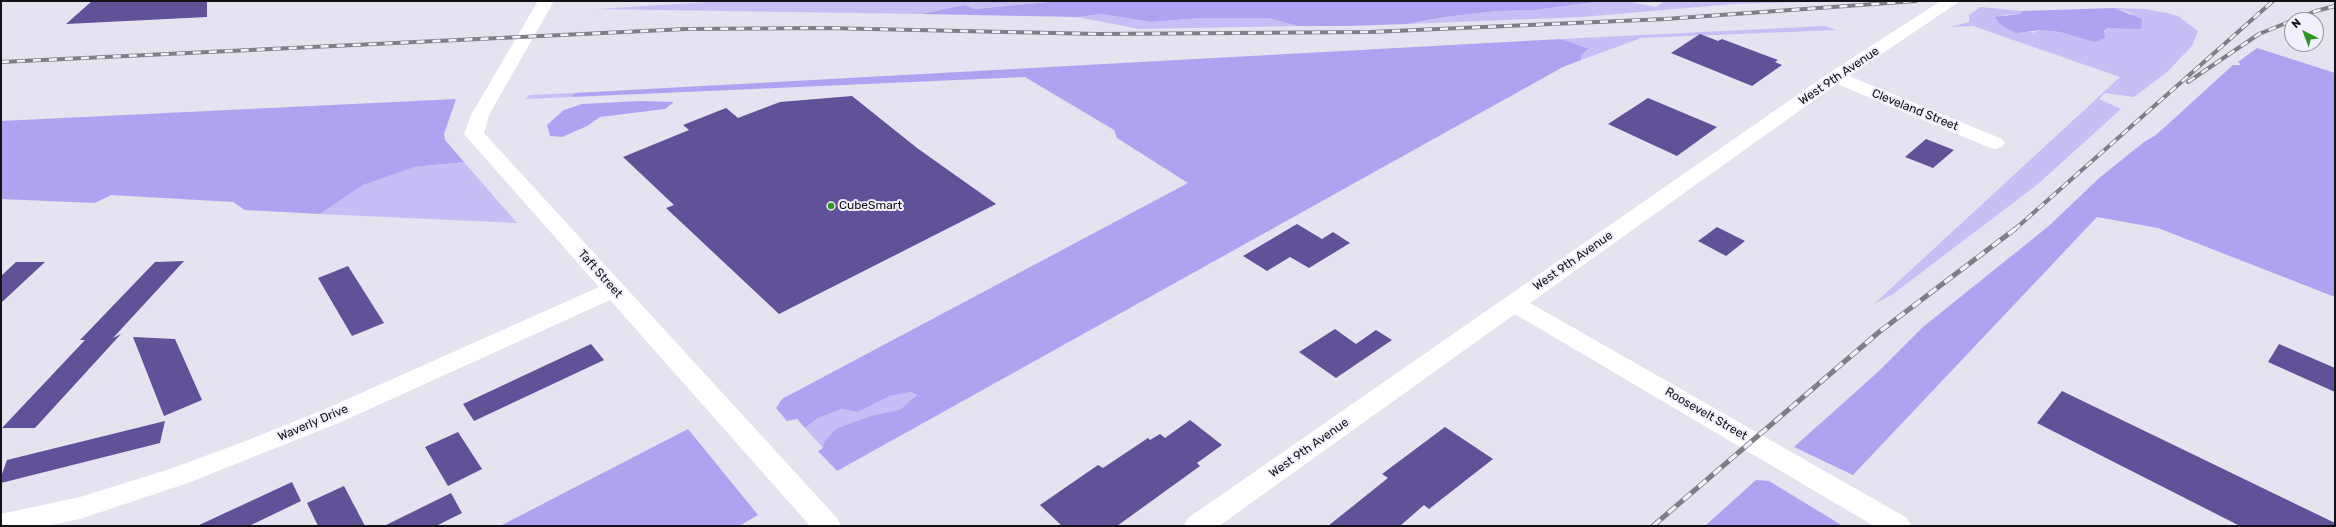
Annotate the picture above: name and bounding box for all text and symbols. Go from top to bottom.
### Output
north arrow [2284,12,2324,52]
text: N [2289,16,2304,31]
street label: West 9th Avenue [1796,44,1882,108]
street label: Cleveland Street [1870,86,1960,134]
place label: CubeSmart [839,199,902,213]
marker: CubeSmart [826,201,836,211]
street label: West 9th Avenue [1530,228,1616,294]
street label: Taft Street [575,247,625,301]
street label: Roosevelt Street [1662,385,1750,443]
street label: Waverly Drive [276,402,350,444]
street label: West 9th Avenue [1266,415,1352,481]

